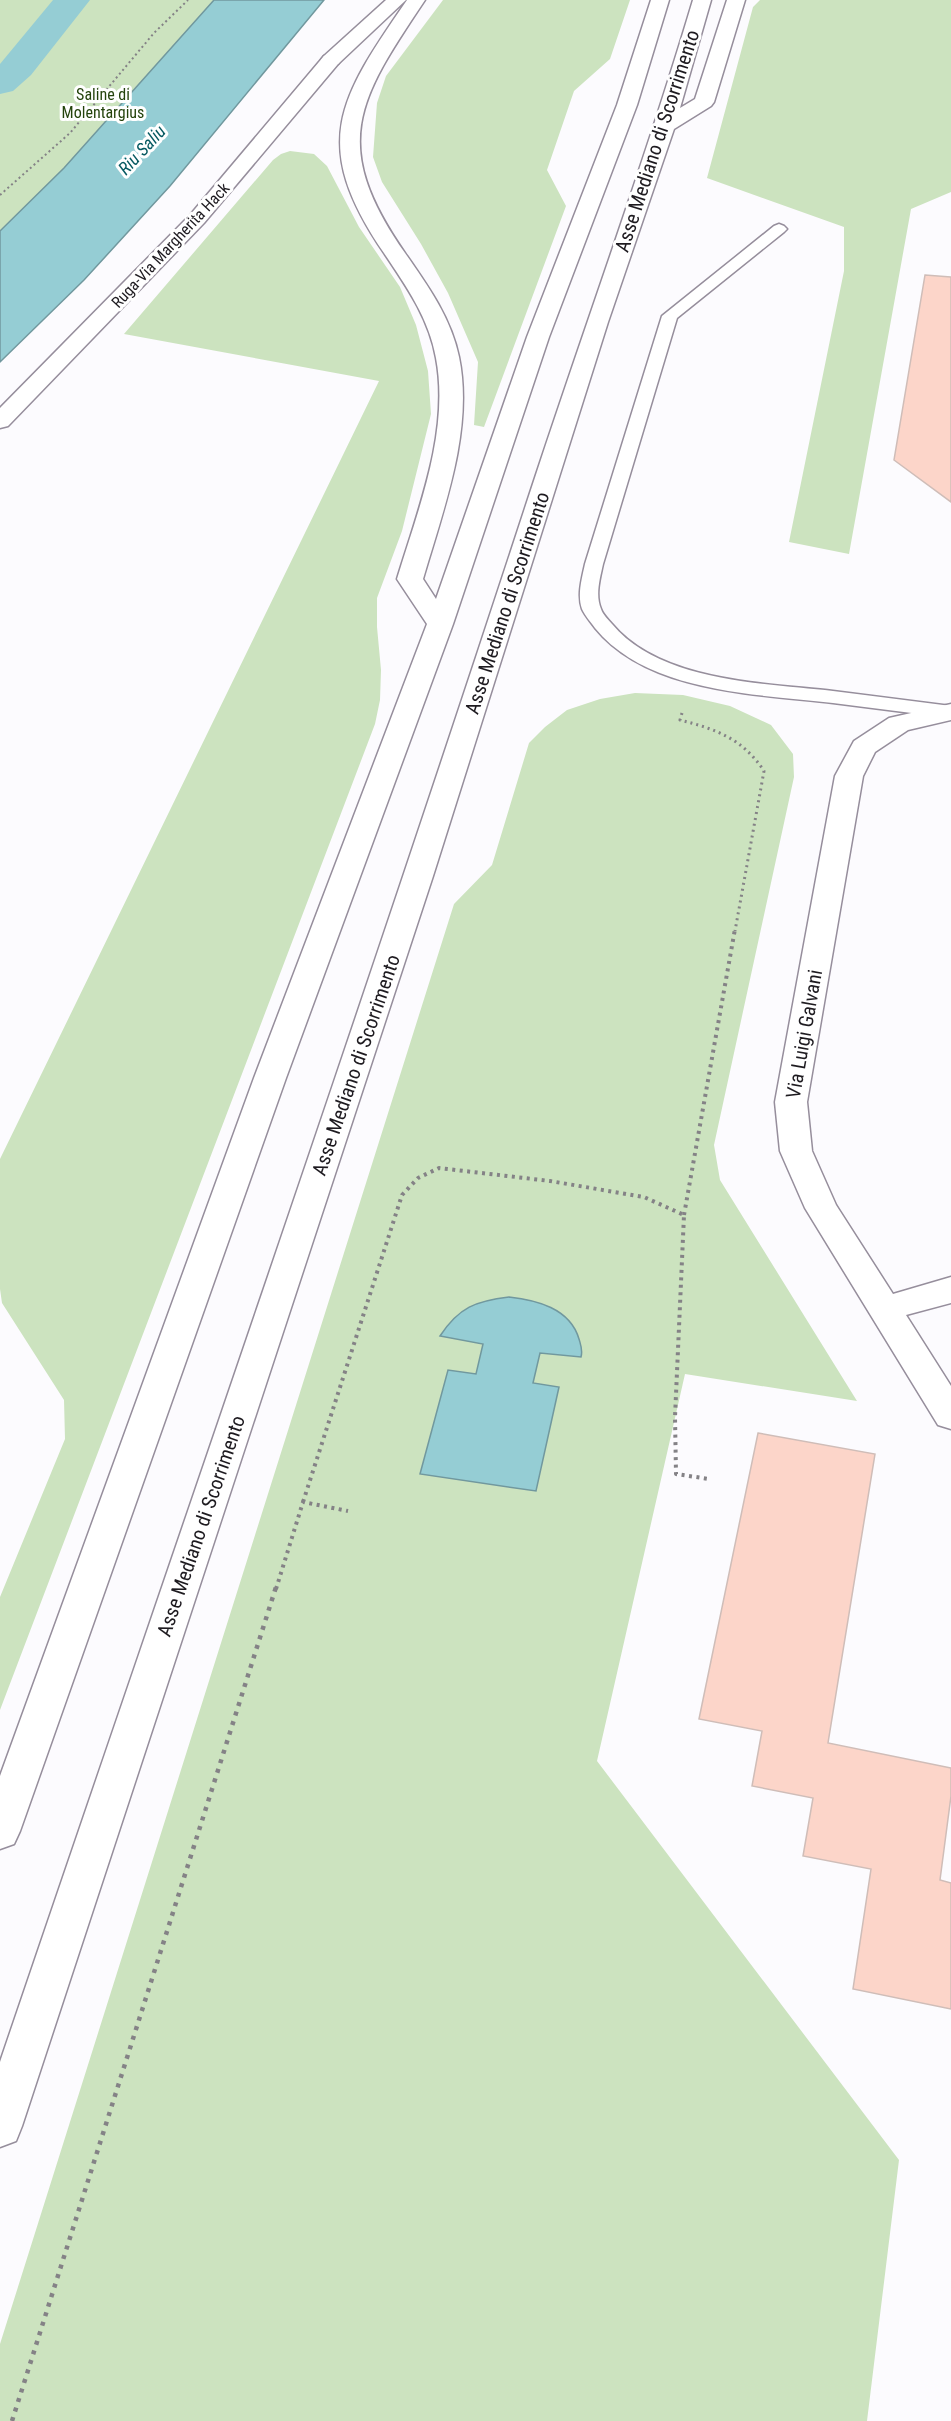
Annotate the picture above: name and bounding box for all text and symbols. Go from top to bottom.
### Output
street label: Asse Mediano di Scorrimento [610,27,704,255]
park label: Saline di Molentargius [62,85,144,122]
water label: Riu Saliu [114,120,170,179]
street label: Ruga-Via Margherita Hack [107,178,234,312]
street label: Asse Mediano di Scorrimento [460,489,554,717]
street label: Asse Mediano di Scorrimento [307,951,405,1179]
street label: Via Luigi Galvani [781,968,827,1100]
street label: Asse Mediano di Scorrimento [152,1412,250,1640]

